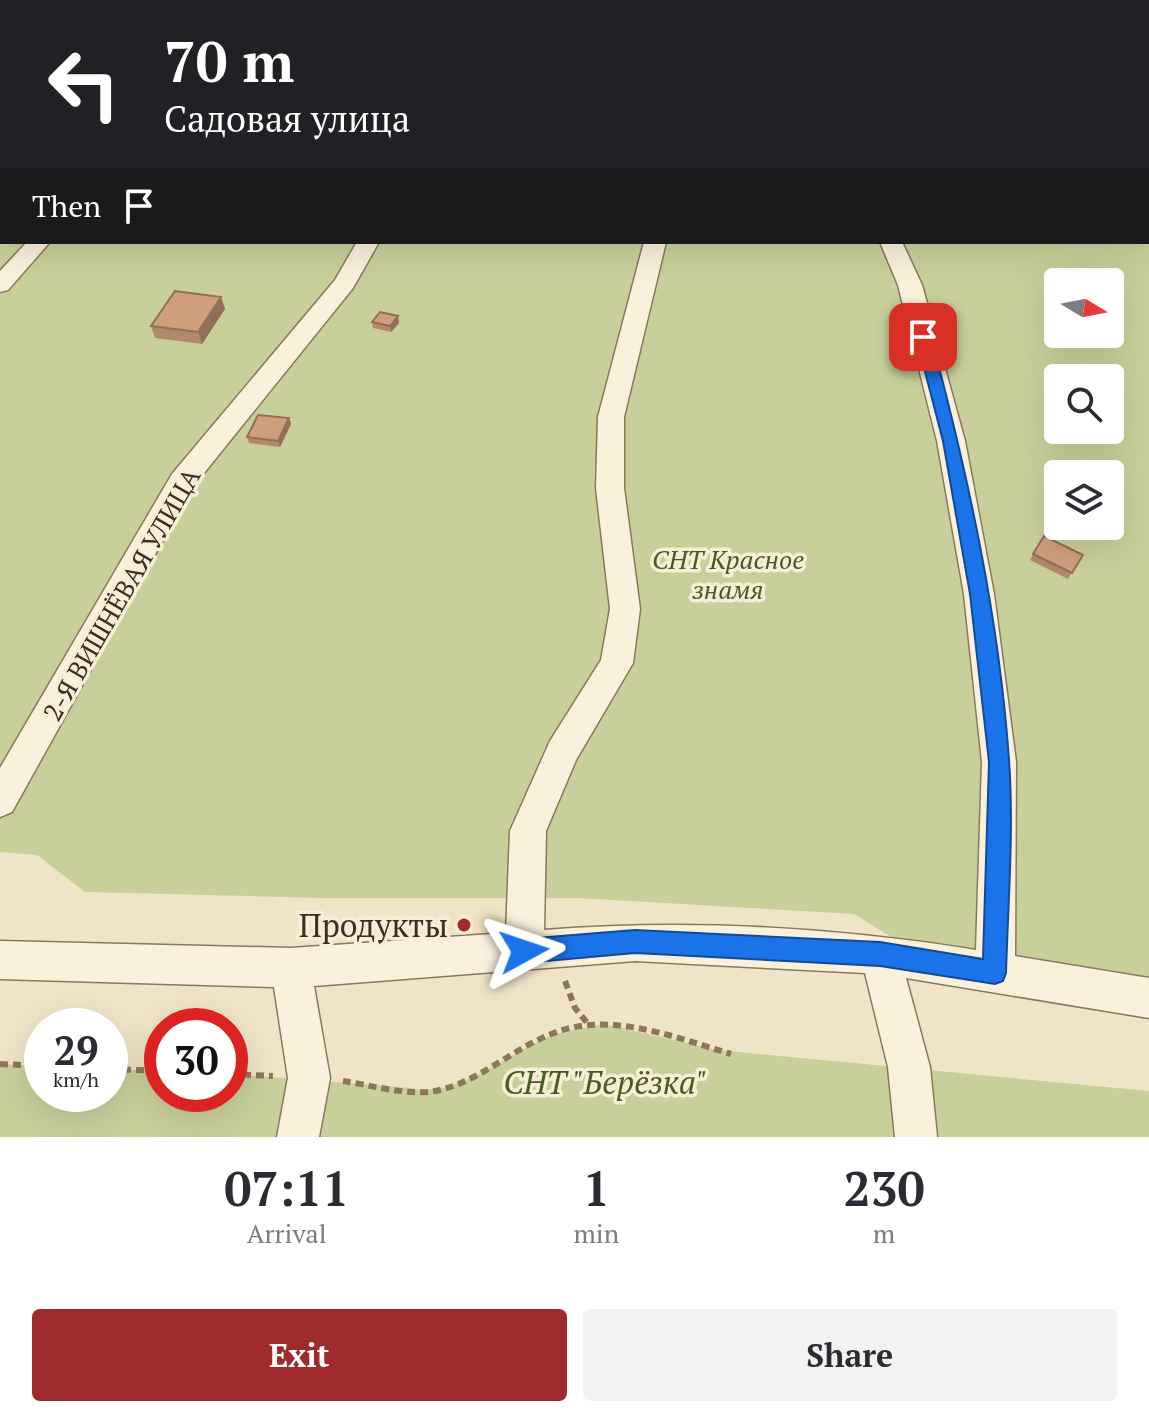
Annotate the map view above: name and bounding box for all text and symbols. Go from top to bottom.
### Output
text: 70 m [164,24,294,98]
icon: left [32,32,136,136]
text: Садовая улица [164,95,410,142]
icon: arrive [117,184,161,228]
text: Then [32,186,101,226]
north arrow [1044,268,1124,348]
map controls [1044,268,1124,540]
pin [889,303,957,371]
icon: arrive [901,315,945,359]
button: search [1044,364,1124,444]
button: layers [1044,460,1124,540]
street label: 2-Я ВИШНЁВАЯ УЛИЦА [35,461,207,727]
park label: СНТ Красное знамя [652,542,804,606]
place label: Продукты [299,904,448,946]
position arrow [482,909,566,993]
marker: Продукты [455,916,473,934]
speed limit sign: 30 [144,1008,248,1112]
text: 29 [53,1023,99,1076]
park label: СНТ "Берёзка" [503,1061,707,1103]
text: km/h [53,1066,99,1093]
text: 07:11 [224,1156,349,1220]
text: 1 [583,1156,610,1220]
text: 230 [843,1156,925,1220]
text: Arrival [247,1216,327,1250]
text: min [573,1216,619,1250]
text: m [873,1216,895,1250]
button: Exit [32,1309,567,1401]
button: Share [583,1309,1117,1401]

